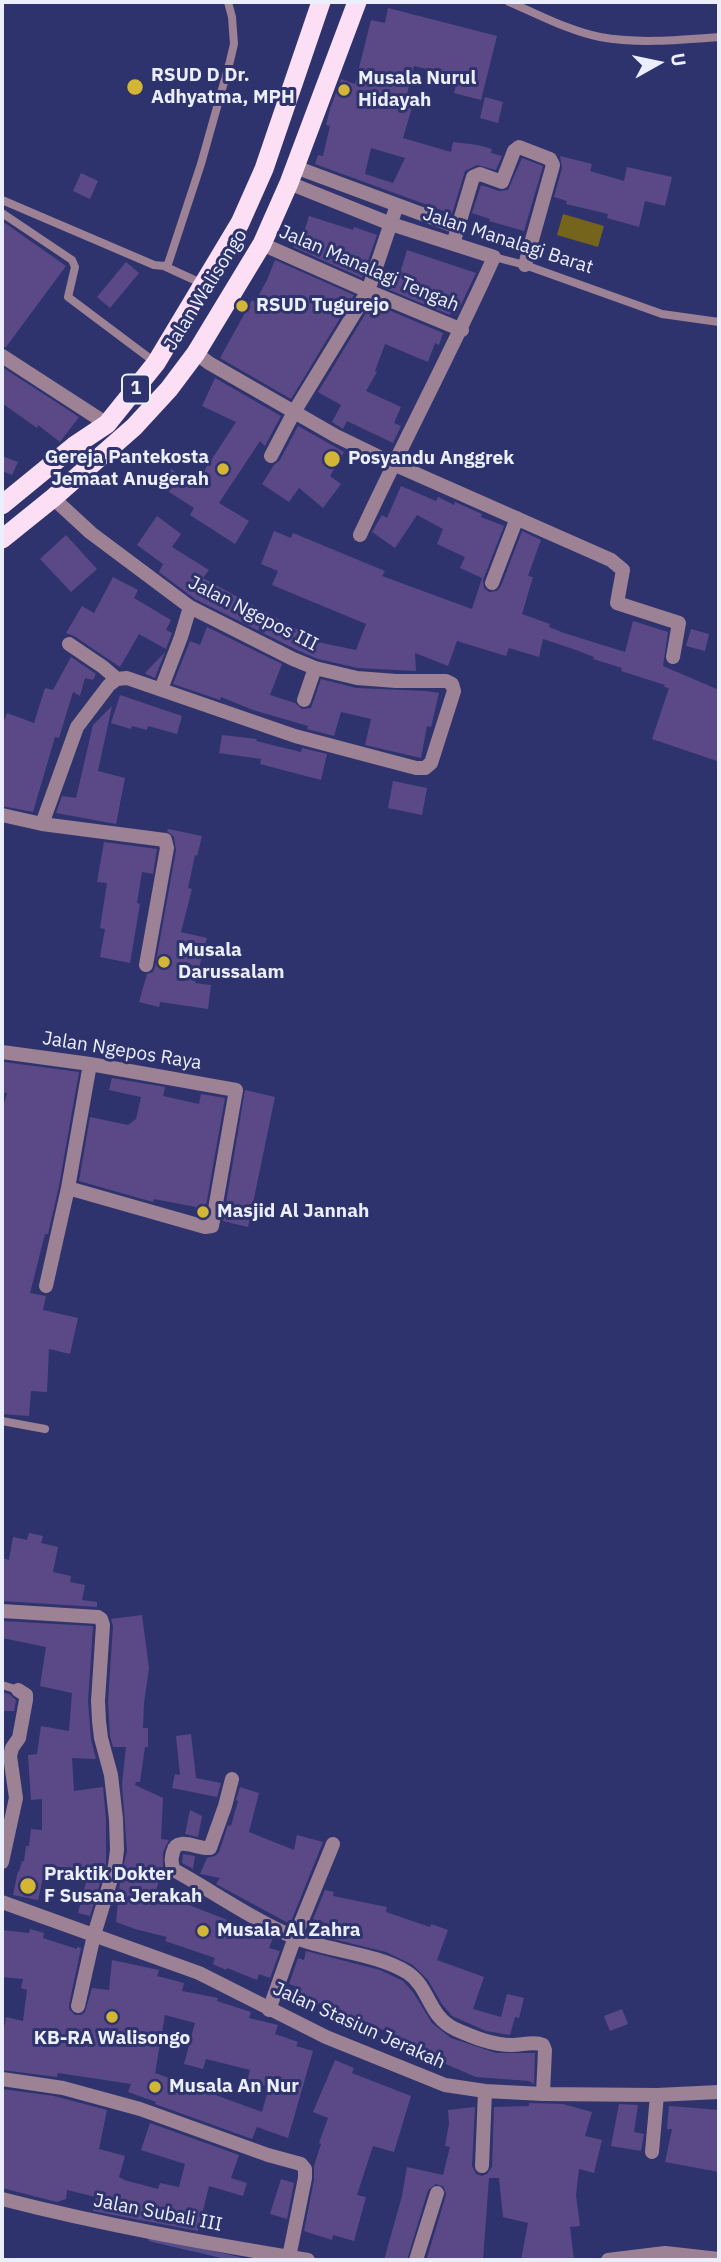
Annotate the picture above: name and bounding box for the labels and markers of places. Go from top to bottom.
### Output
place label: RSUD D Dr. Adhyatma, MPH [151,65,295,109]
place label: Musala Nurul Hidayah [358,68,476,112]
marker: RSUD D Dr. Adhyatma, MPH [125,77,145,97]
marker: Musala Nurul Hidayah [336,82,352,98]
place label: RSUD Tugurejo [256,295,389,317]
marker: RSUD Tugurejo [234,298,250,314]
place label: Gereja Pantekosta Jemaat Anugerah [45,447,209,491]
place label: Posyandu Anggrek [348,448,514,470]
marker: Posyandu Anggrek [322,449,342,469]
marker: Gereja Pantekosta Jemaat Anugerah [215,461,231,477]
place label: Musala Darussalam [178,940,284,984]
marker: Musala Darussalam [156,954,172,970]
place label: Masjid Al Jannah [217,1201,369,1223]
marker: Masjid Al Jannah [195,1204,211,1220]
place label: Praktik Dokter F Susana Jerakah [44,1864,202,1908]
marker: Praktik Dokter F Susana Jerakah [18,1876,38,1896]
place label: Musala Al Zahra [217,1920,360,1942]
marker: Musala Al Zahra [195,1923,211,1939]
marker: KB-RA Walisongo [104,2009,120,2025]
place label: KB-RA Walisongo [34,2028,190,2050]
place label: Musala An Nur [169,2076,299,2098]
marker: Musala An Nur [147,2079,163,2095]

